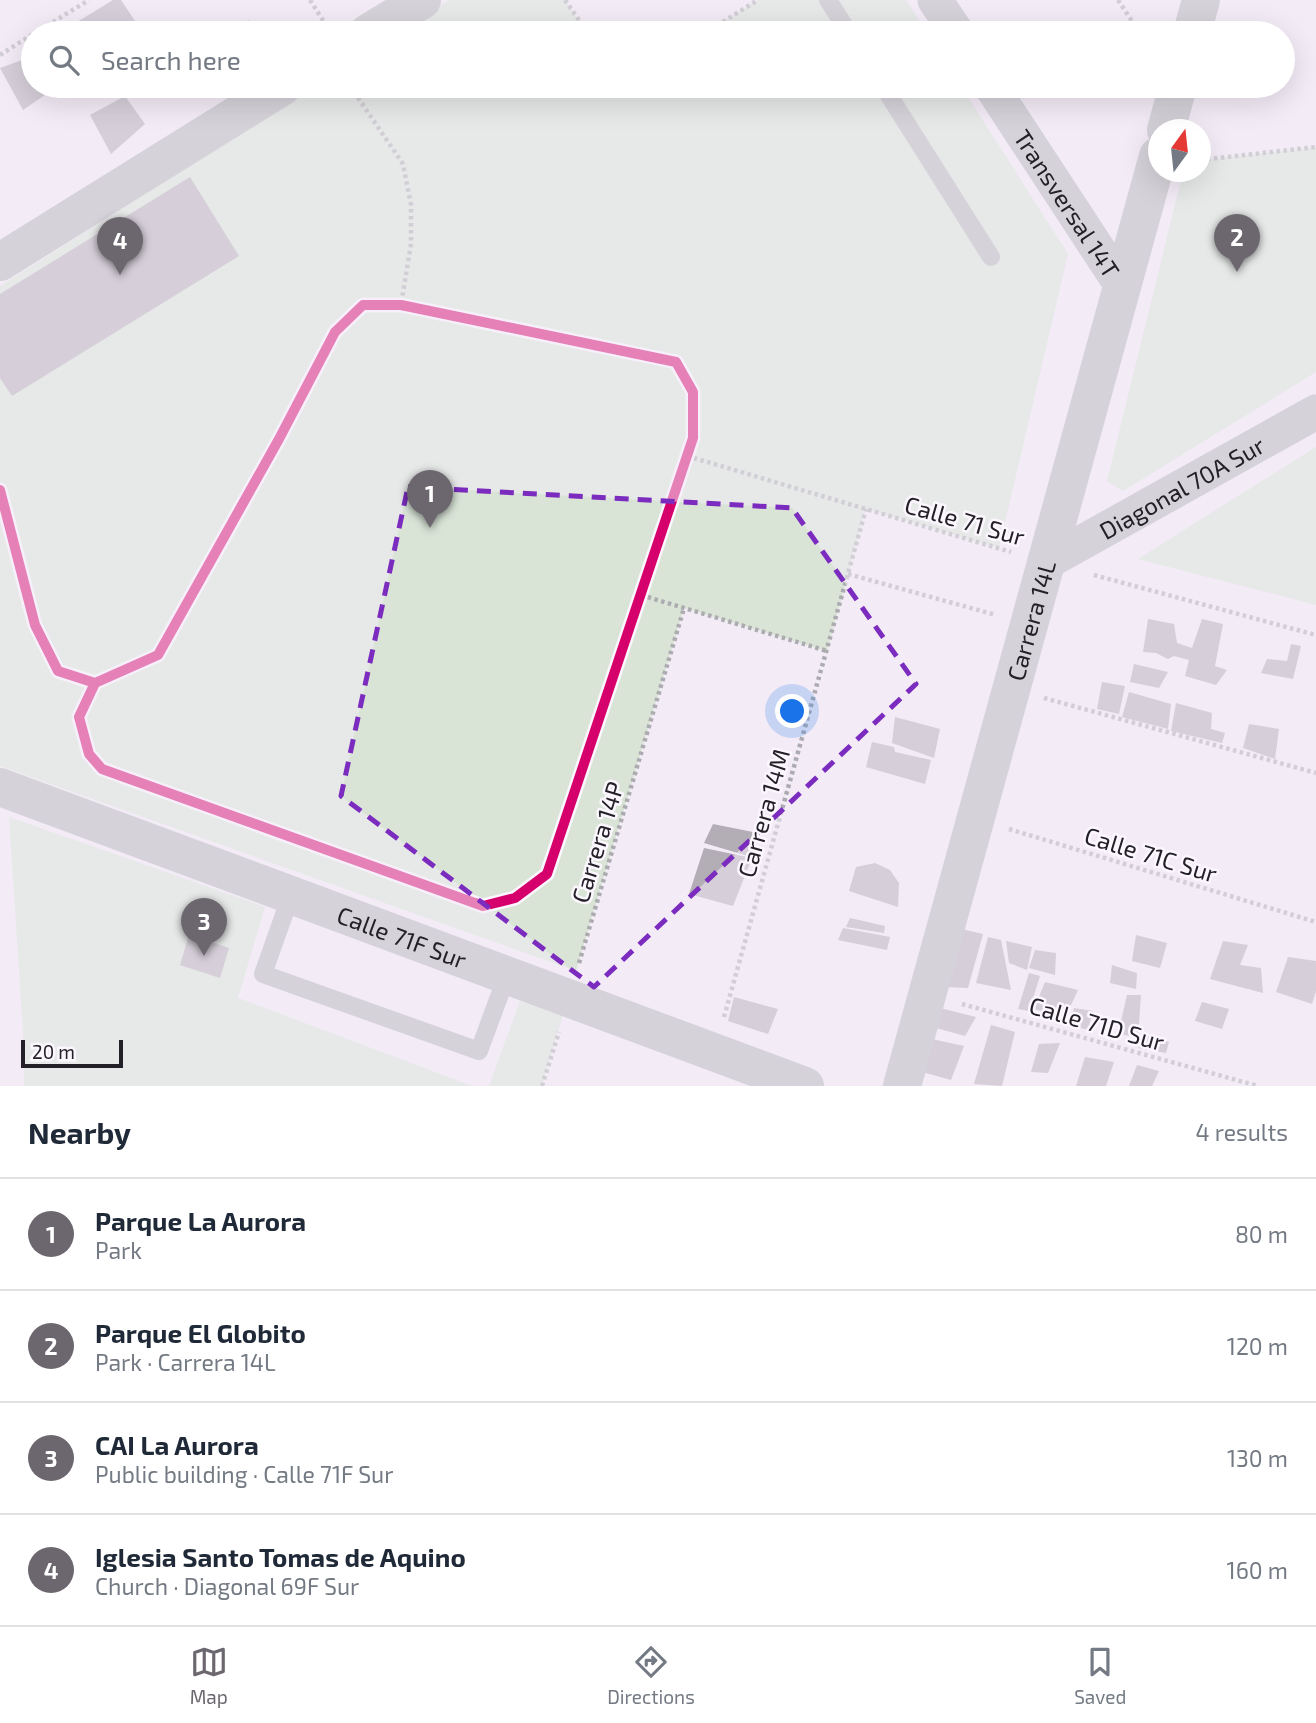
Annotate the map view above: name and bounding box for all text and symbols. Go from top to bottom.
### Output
search box [21,21,1295,98]
icon: search [45,41,83,79]
text: Search here [101,44,241,75]
north arrow [1148,119,1211,182]
street label: Transversal 14T [1009,124,1127,283]
pin: 2 [1214,214,1260,272]
pin: 4 [97,217,143,275]
street label: Diagonal 70A Sur [1094,429,1269,545]
pin: 1 [407,470,453,528]
street label: Calle 71 Sur [902,489,1029,551]
street label: Carrera 14L [1000,557,1061,684]
your location [775,694,809,728]
street label: Carrera 14M [731,745,795,881]
street label: Carrera 14P [565,778,629,906]
street label: Calle 71C Sur [1081,820,1221,888]
pin: 3 [181,898,227,956]
street label: Calle 71F Sur [333,899,471,974]
street label: Calle 71D Sur [1026,990,1168,1056]
scale bar [21,1037,122,1069]
text: 20 m [32,1040,75,1063]
text: Nearby [28,1114,131,1150]
text: 4 results [1196,1118,1288,1146]
text: Parque La Aurora [95,1205,306,1236]
text: 1 [46,1220,56,1248]
text: 80 m [1235,1220,1288,1248]
text: Park [95,1236,142,1264]
text: Parque El Globito [95,1317,306,1348]
text: 2 [44,1332,58,1360]
text: 120 m [1227,1332,1288,1360]
text: Park · Carrera 14L [95,1348,276,1376]
text: CAI La Aurora [95,1429,259,1460]
text: 3 [44,1444,58,1472]
text: 130 m [1227,1444,1288,1472]
text: Public building · Calle 71F Sur [95,1460,393,1488]
text: Iglesia Santo Tomas de Aquino [95,1541,466,1572]
text: 4 [44,1556,58,1584]
text: 160 m [1227,1556,1288,1584]
text: Church · Diagonal 69F Sur [95,1572,359,1600]
tab: Map [190,1643,228,1708]
tab: Directions [607,1643,695,1708]
tab: Saved [1074,1643,1126,1708]

